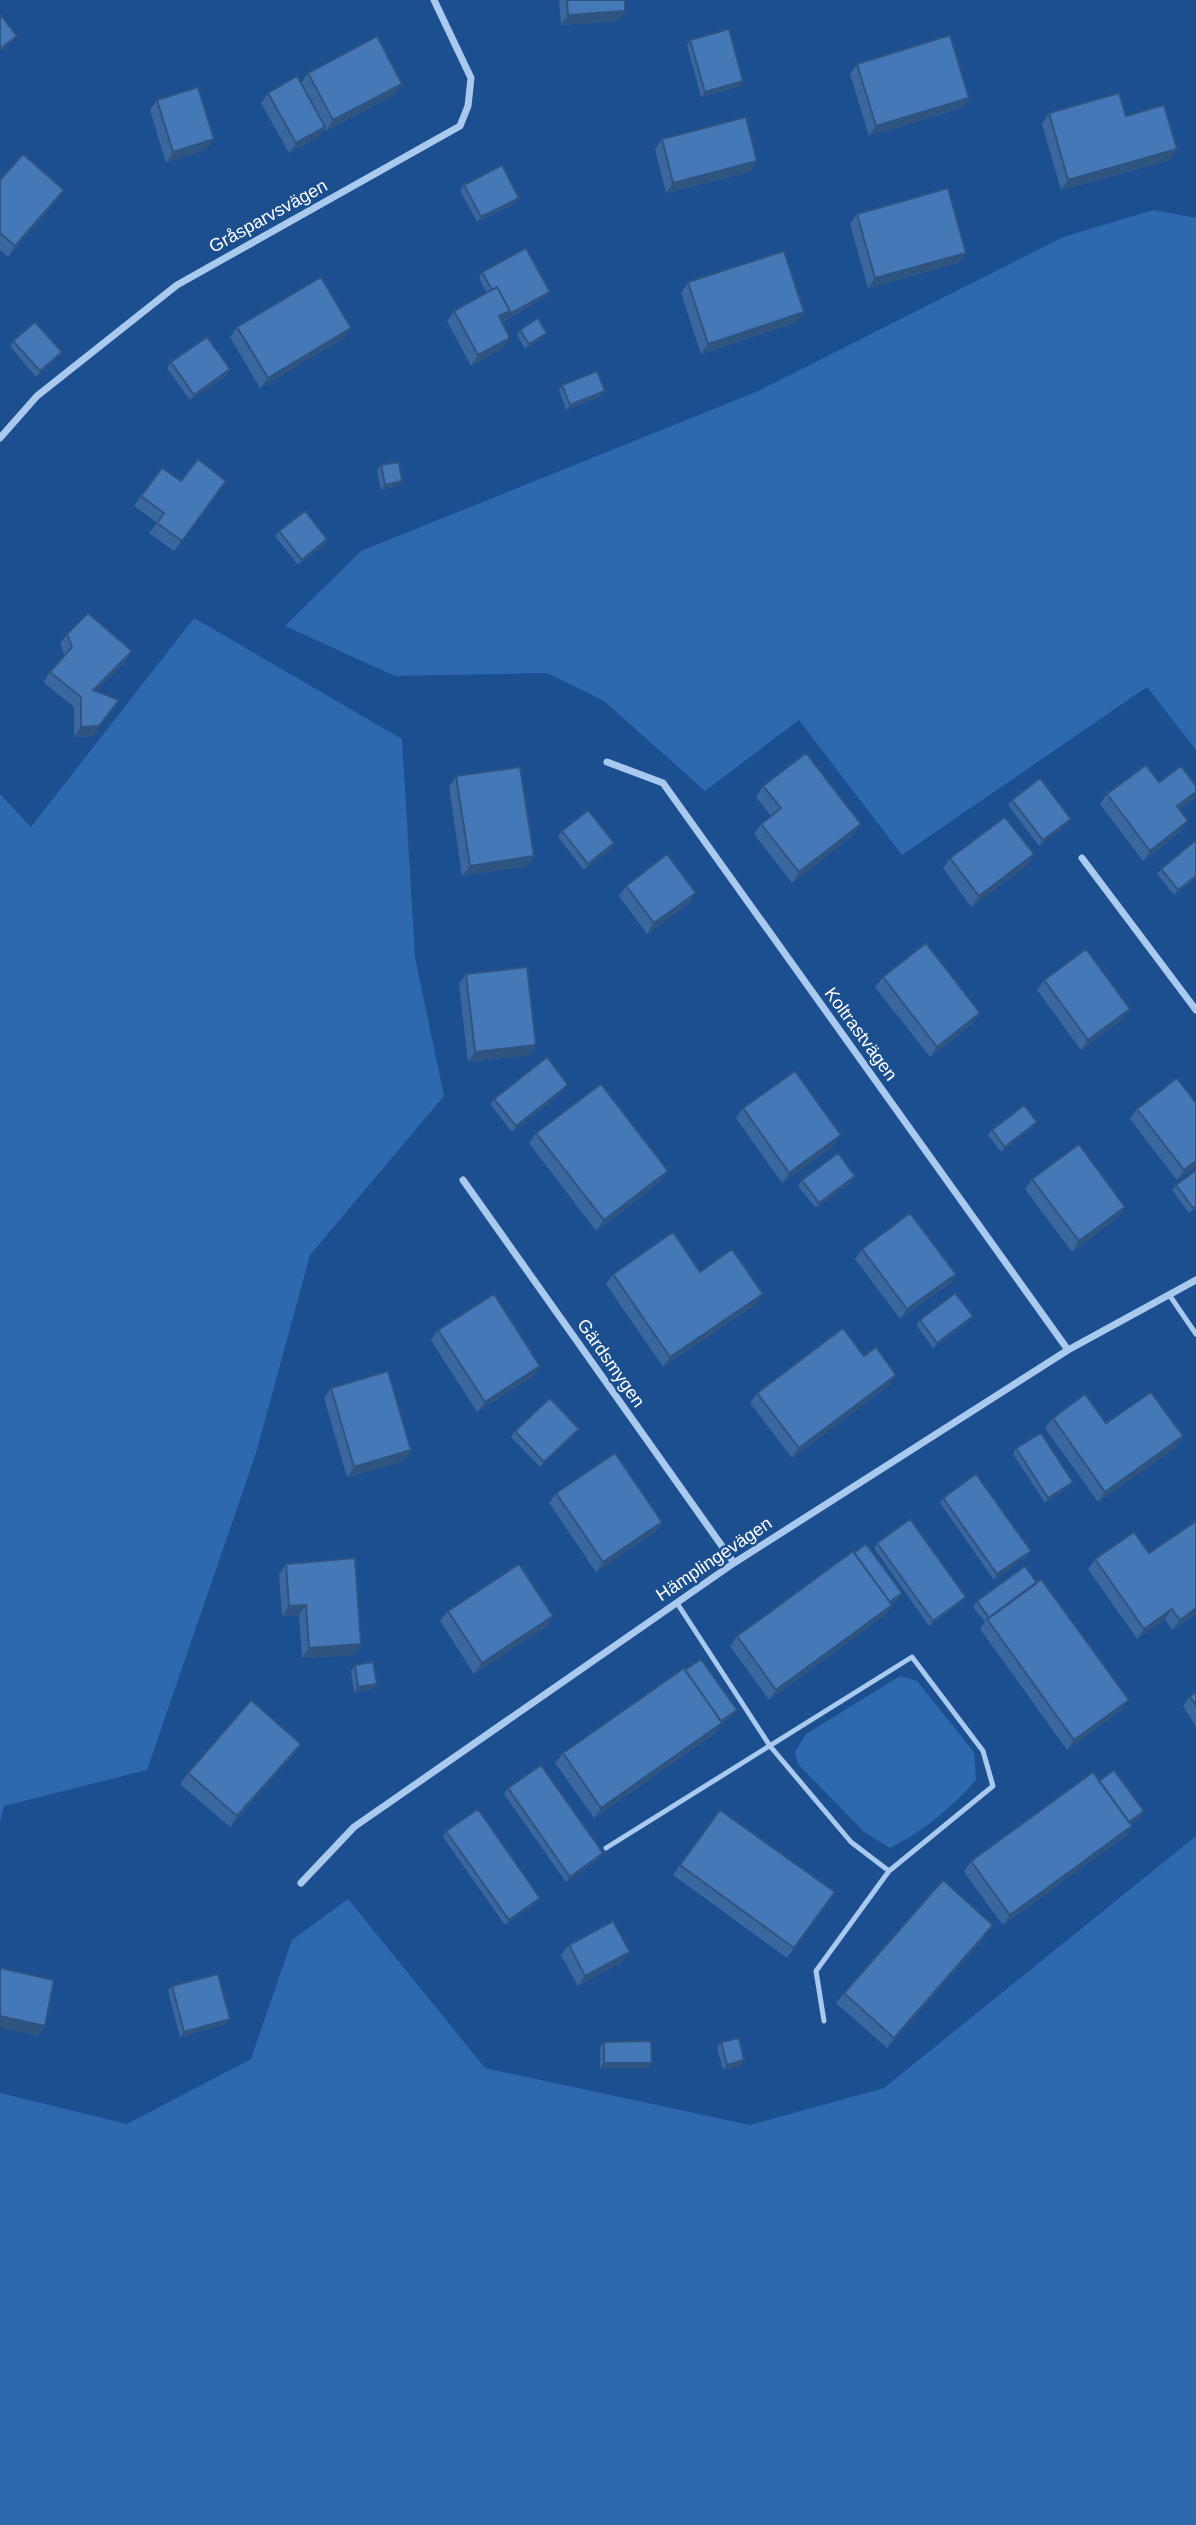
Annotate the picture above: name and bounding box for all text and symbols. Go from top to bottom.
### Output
street label: Gråsparvsvägen [205,175,331,257]
street label: Koltrastvägen [821,984,901,1084]
street label: Gärdsmygen [573,1315,649,1411]
street label: Hämplingevägen [652,1513,776,1605]

